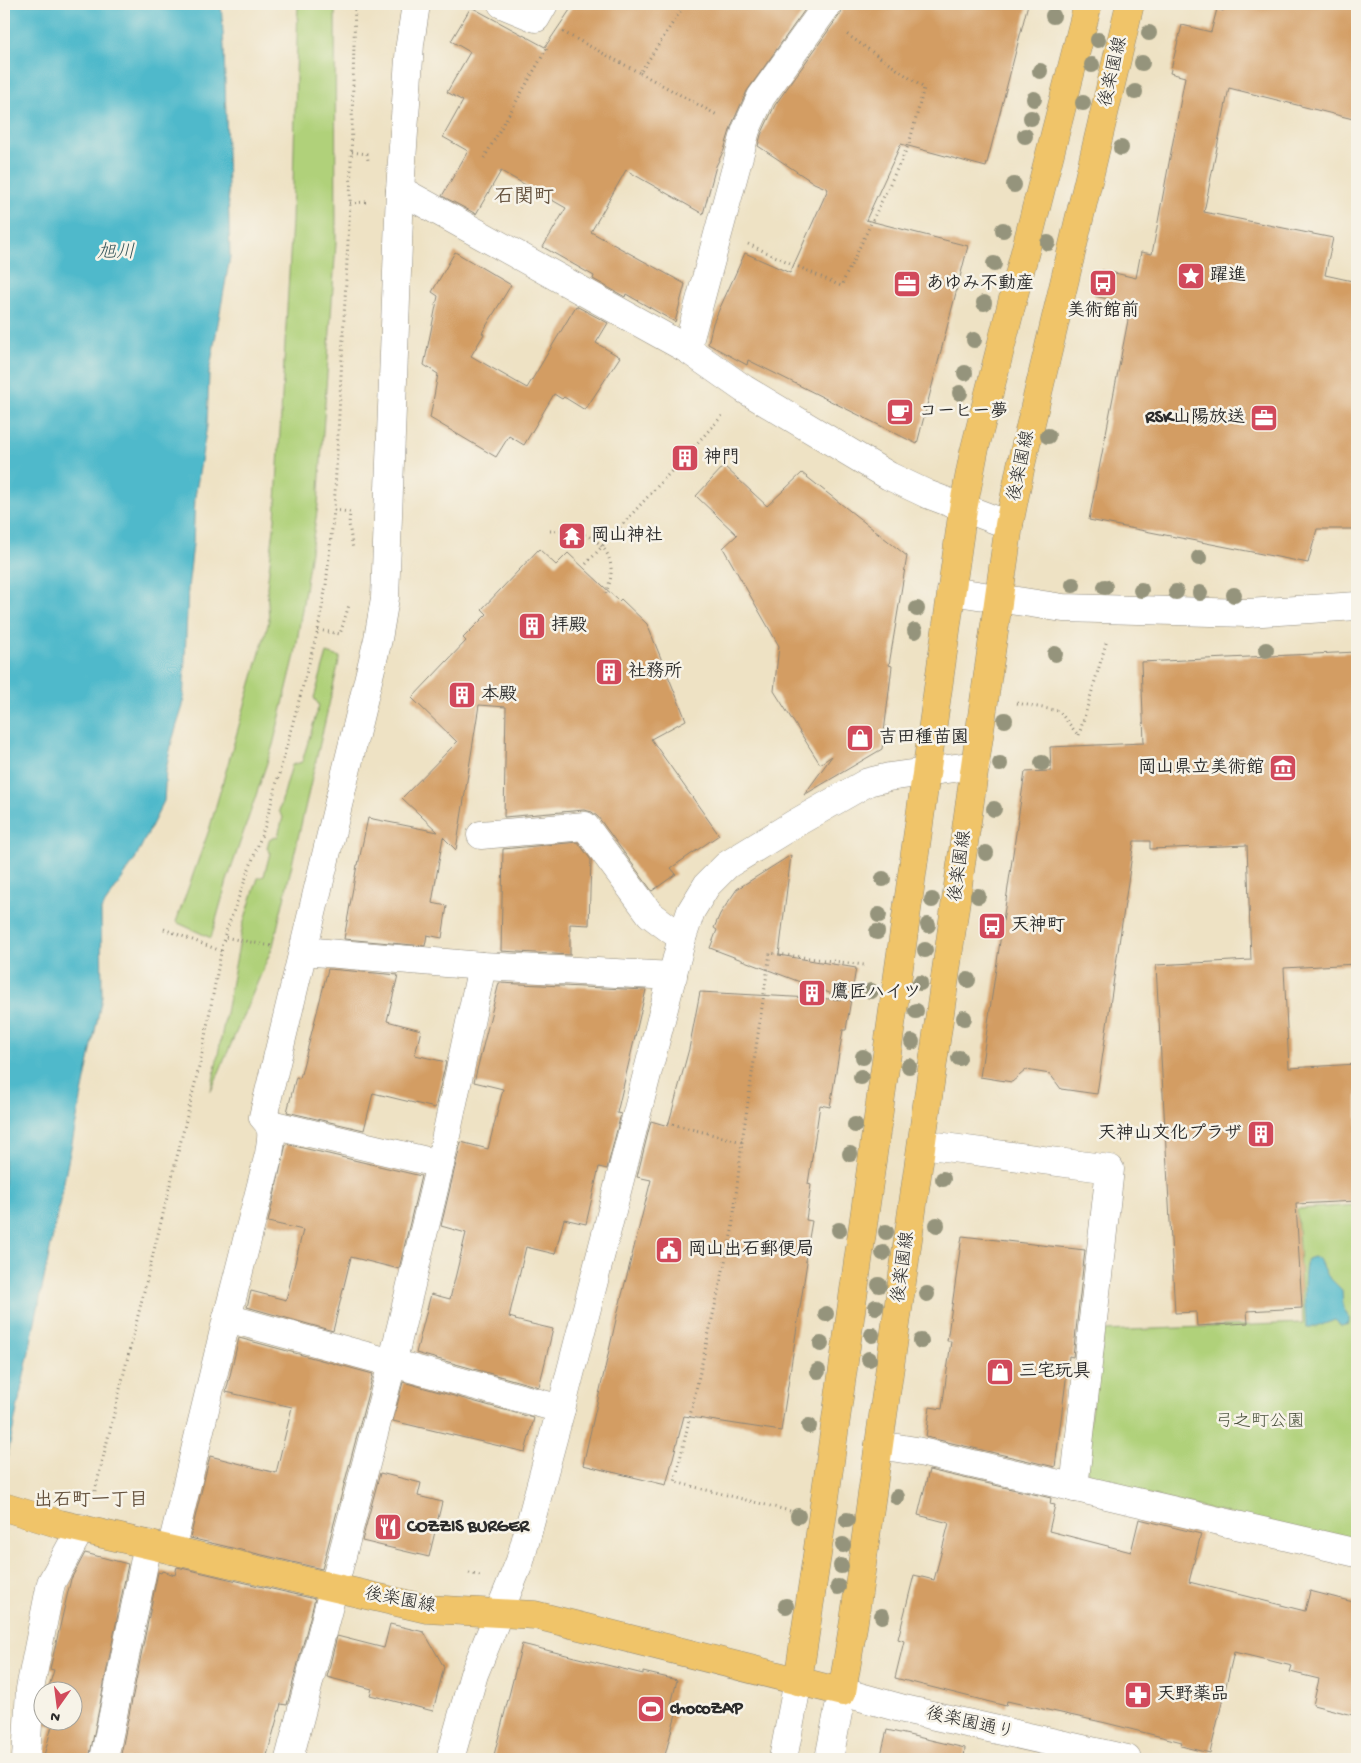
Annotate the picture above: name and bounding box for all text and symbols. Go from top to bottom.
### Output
street label: 後楽園線 [1095,34,1132,109]
district label: 石関町 [494,186,554,210]
water label: 旭川 [97,242,135,265]
place icon: 躍進 [1176,261,1206,291]
place label: 躍進 [1210,265,1246,287]
bus stop icon: 美術館前 [1088,268,1118,298]
office icon: あゆみ不動産 [892,269,922,299]
place label: あゆみ不動産 [926,273,1034,295]
place label: 美術館前 [1067,300,1139,322]
cafe icon: コーヒー夢 [885,397,915,427]
place label: コーヒー夢 [919,401,1008,423]
office icon: RSK山陽放送 [1249,403,1279,433]
place label: RSK山陽放送 [1144,407,1245,429]
street label: 後楽園線 [1003,428,1040,503]
building icon: 神門 [670,443,700,473]
place label: 神門 [704,447,740,469]
temple icon: 岡山神社 [557,521,587,551]
place label: 岡山神社 [591,525,663,547]
building icon: 拝殿 [517,611,547,641]
place label: 拝殿 [551,615,587,637]
building icon: 社務所 [594,657,624,687]
place label: 社務所 [628,661,682,683]
building icon: 本殿 [447,680,477,710]
place label: 本殿 [481,684,517,706]
shop icon: 吉田種苗園 [845,723,875,753]
place label: 吉田種苗園 [879,727,969,749]
museum icon: 岡山県立美術館 [1268,753,1298,783]
place label: 岡山県立美術館 [1138,757,1264,779]
street label: 後楽園線 [945,829,976,903]
bus stop icon: 天神町 [977,911,1007,941]
place label: 天神町 [1011,915,1065,937]
building icon: 鷹匠ハイツ [797,978,827,1008]
place label: 鷹匠ハイツ [831,982,921,1004]
building icon: 天神山文化プラザ [1246,1119,1276,1149]
place label: 天神山文化プラザ [1098,1123,1242,1145]
street label: 後楽園線 [888,1230,919,1304]
public building icon: 岡山出石郵便局 [654,1235,684,1265]
place label: 岡山出石郵便局 [688,1239,814,1261]
shop icon: 三宅玩具 [985,1357,1015,1387]
place label: 三宅玩具 [1019,1361,1091,1383]
park label: 弓之町公園 [1215,1412,1305,1433]
district label: 出石町一丁目 [34,1489,148,1513]
restaurant icon: COZZIS BURGER [373,1512,403,1542]
place label: COZZIS BURGER [406,1517,530,1538]
street label: 後楽園線 [363,1583,438,1618]
north arrow [32,1680,82,1730]
pharmacy icon: 天野薬品 [1123,1680,1153,1710]
place label: 天野薬品 [1157,1684,1229,1706]
sports icon: chocoZAP [636,1694,666,1724]
place label: chocoZAP [670,1699,744,1720]
street label: 後楽園通り [924,1703,1016,1744]
text: N [49,1707,62,1726]

